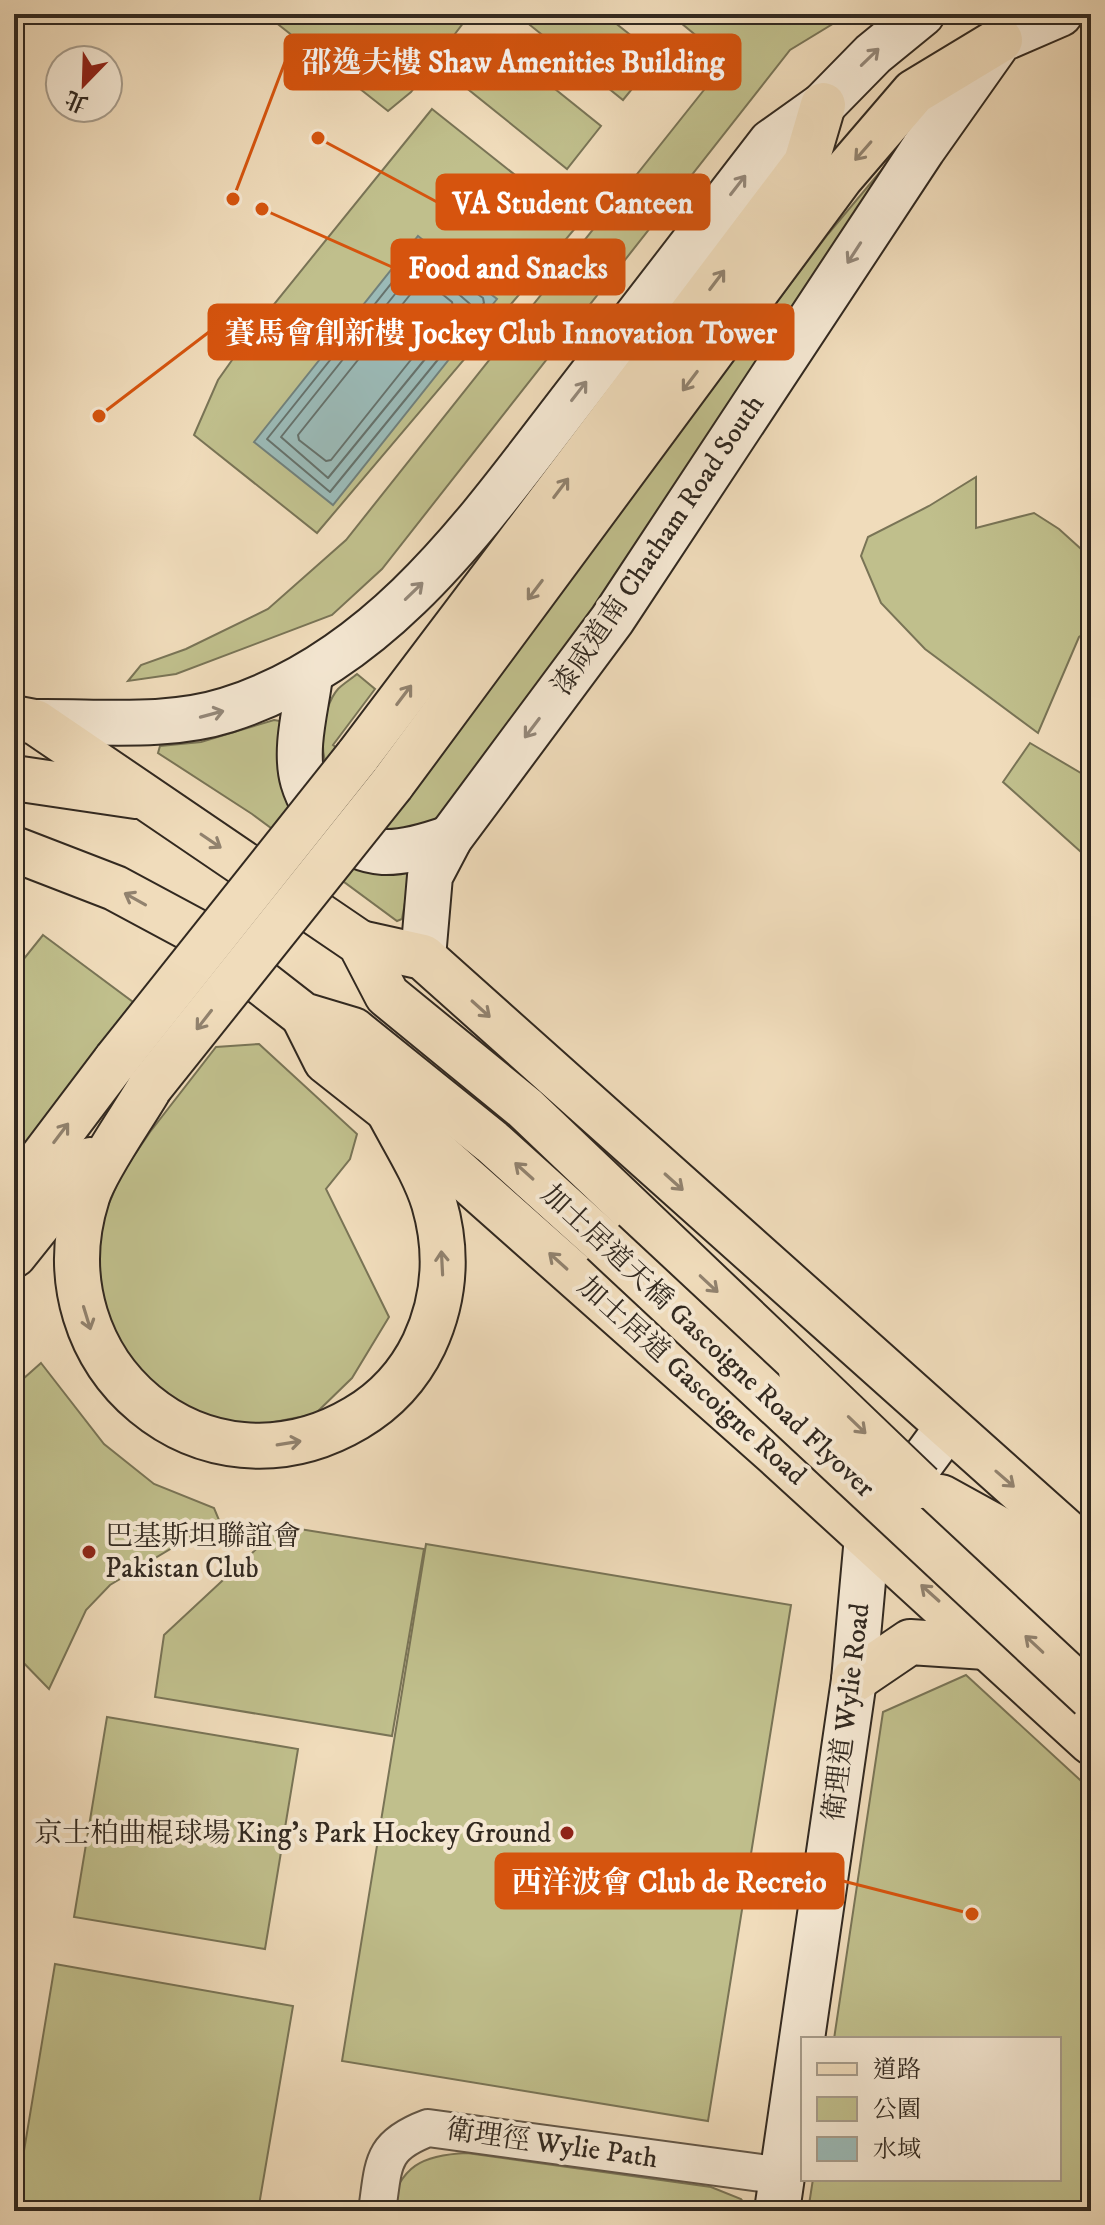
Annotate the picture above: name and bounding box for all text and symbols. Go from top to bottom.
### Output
callout: 邵逸夫樓 Shaw Amenities Building [285,35,740,89]
north arrow [44,44,124,124]
text: 邵逸夫樓 Shaw Amenities Building [302,45,726,82]
one-way arrow [860,48,880,67]
text: 北 [61,84,92,118]
one-way arrow [855,141,873,161]
callout: VA Student Canteen [437,175,709,229]
one-way arrow [729,175,746,196]
text: VA Student Canteen [452,186,694,223]
callout: Food and Snacks [392,240,624,294]
one-way arrow [846,242,862,264]
text: Food and Snacks [408,251,608,288]
one-way arrow [709,270,726,291]
callout: 賽馬會創新樓 Jockey Club Innovation Tower [209,305,793,359]
text: 賽馬會創新樓 Jockey Club Innovation Tower [225,316,778,353]
one-way arrow [681,370,698,391]
one-way arrow [571,381,588,402]
street label: 漆咸道南 Chatham Road South [544,388,772,702]
one-way arrow [552,477,569,499]
one-way arrow [527,579,544,600]
one-way arrow [404,582,423,601]
one-way arrow [395,685,412,706]
one-way arrow [198,706,224,721]
one-way arrow [524,717,541,738]
one-way arrow [199,833,222,849]
one-way arrow [124,891,147,907]
one-way arrow [471,999,491,1018]
one-way arrow [195,1009,212,1030]
one-way arrow [53,1122,70,1144]
one-way arrow [514,1161,534,1180]
one-way arrow [664,1173,684,1191]
street label: 加士居道天橋 Gascoigne Road Flyover [534,1177,883,1506]
one-way arrow [435,1250,450,1277]
one-way arrow [549,1252,569,1270]
street label: 加士居道 Gascoigne Road [571,1269,814,1493]
one-way arrow [699,1274,718,1293]
one-way arrow [80,1305,95,1331]
one-way arrow [847,1415,867,1434]
one-way arrow [275,1435,301,1450]
one-way arrow [995,1470,1015,1488]
place label: 巴基斯坦聯誼會 Pakistan Club [105,1519,301,1586]
marker: 巴基斯坦聯誼會 Pakistan Club [80,1543,98,1561]
one-way arrow [920,1584,940,1602]
street label: 衛理道 Wylie Road [816,1601,878,1823]
one-way arrow [1024,1636,1044,1654]
place label: 京士柏曲棍球場 King's Park Hockey Ground [34,1816,551,1851]
marker: 京士柏曲棍球場 King's Park Hockey Ground [558,1824,576,1842]
callout: 西洋波會 Club de Recreio [496,1854,843,1908]
text: 西洋波會 Club de Recreio [511,1865,827,1902]
legend [801,2037,1061,2181]
text: 道路 [873,2055,921,2085]
text: 公園 [873,2095,921,2125]
street label: 衛理徑 Wylie Path [444,2112,660,2176]
text: 水域 [873,2135,921,2165]

